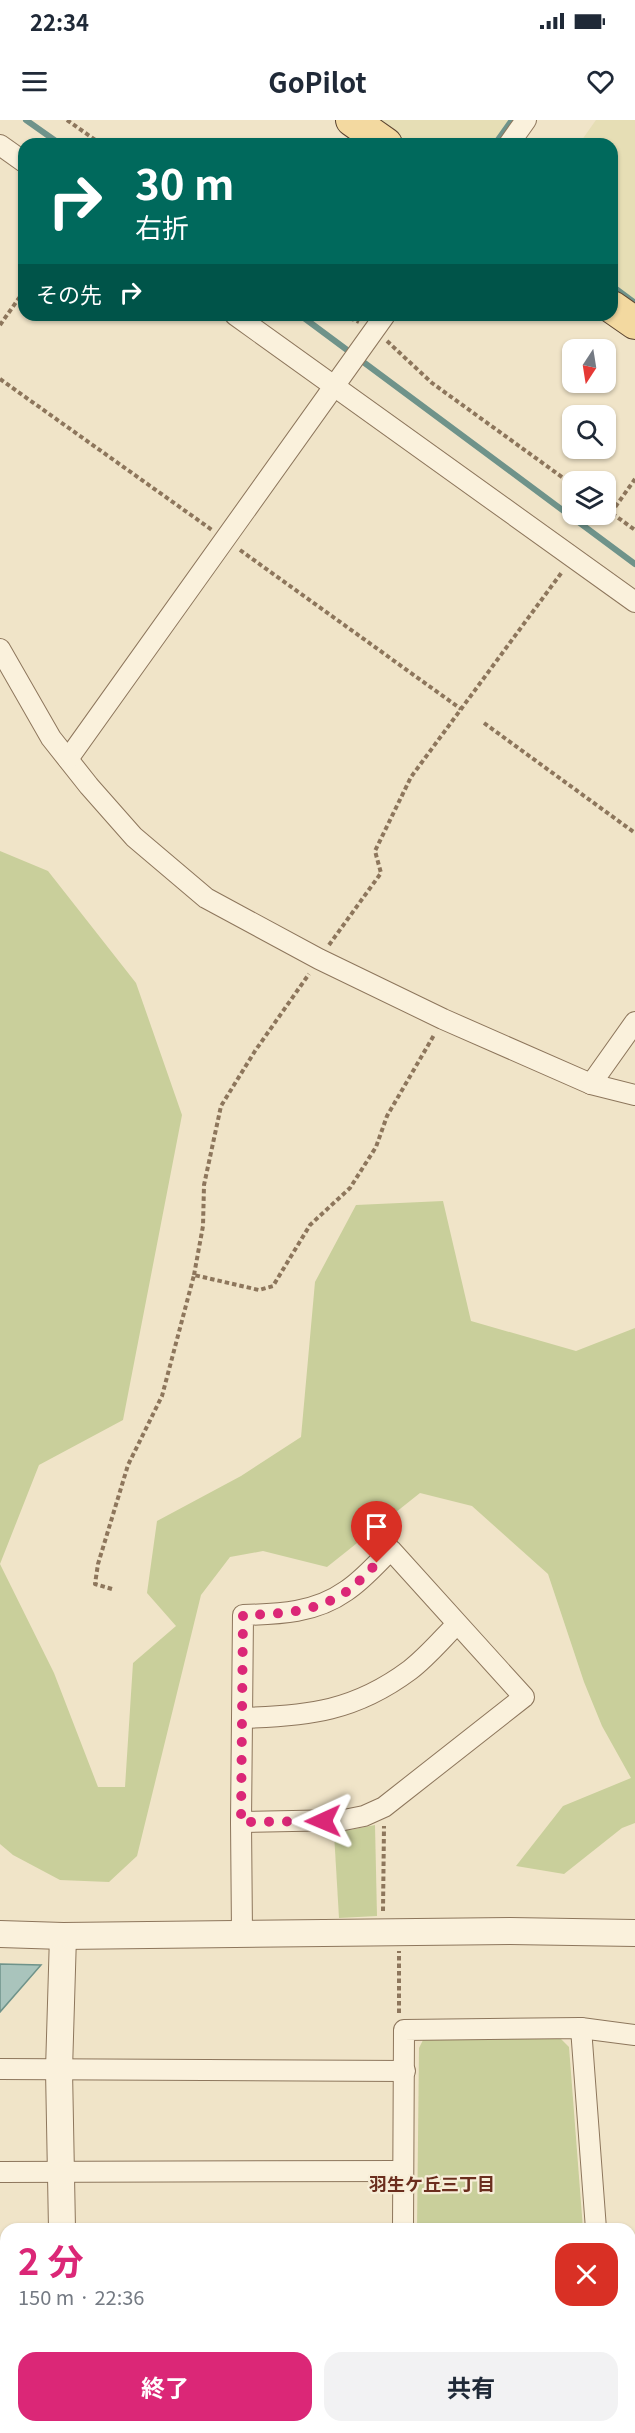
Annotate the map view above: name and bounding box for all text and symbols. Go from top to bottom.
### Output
text: 22:34 [30,5,89,37]
text: GoPilot [268,62,367,101]
icon: menu [18,65,51,98]
icon: heart [584,65,617,98]
text: 30 m [135,151,235,212]
icon: right [36,162,114,240]
text: 右折 [135,207,189,246]
icon: right [114,276,147,309]
text: その先 [36,277,102,309]
north arrow [562,339,616,393]
map controls [562,339,616,525]
button: search [562,405,616,459]
button: layers [562,471,616,525]
pin [351,1501,402,1563]
icon: arrive [360,1510,393,1543]
position arrow [291,1789,355,1853]
district label: 羽生ケ丘三丁目 [369,2170,495,2196]
text: 2 分 [18,2233,83,2285]
button: close [555,2243,618,2306]
text: 150 m · 22:36 [18,2282,144,2311]
button: 終了 [18,2352,312,2421]
button: 共有 [324,2352,618,2421]

